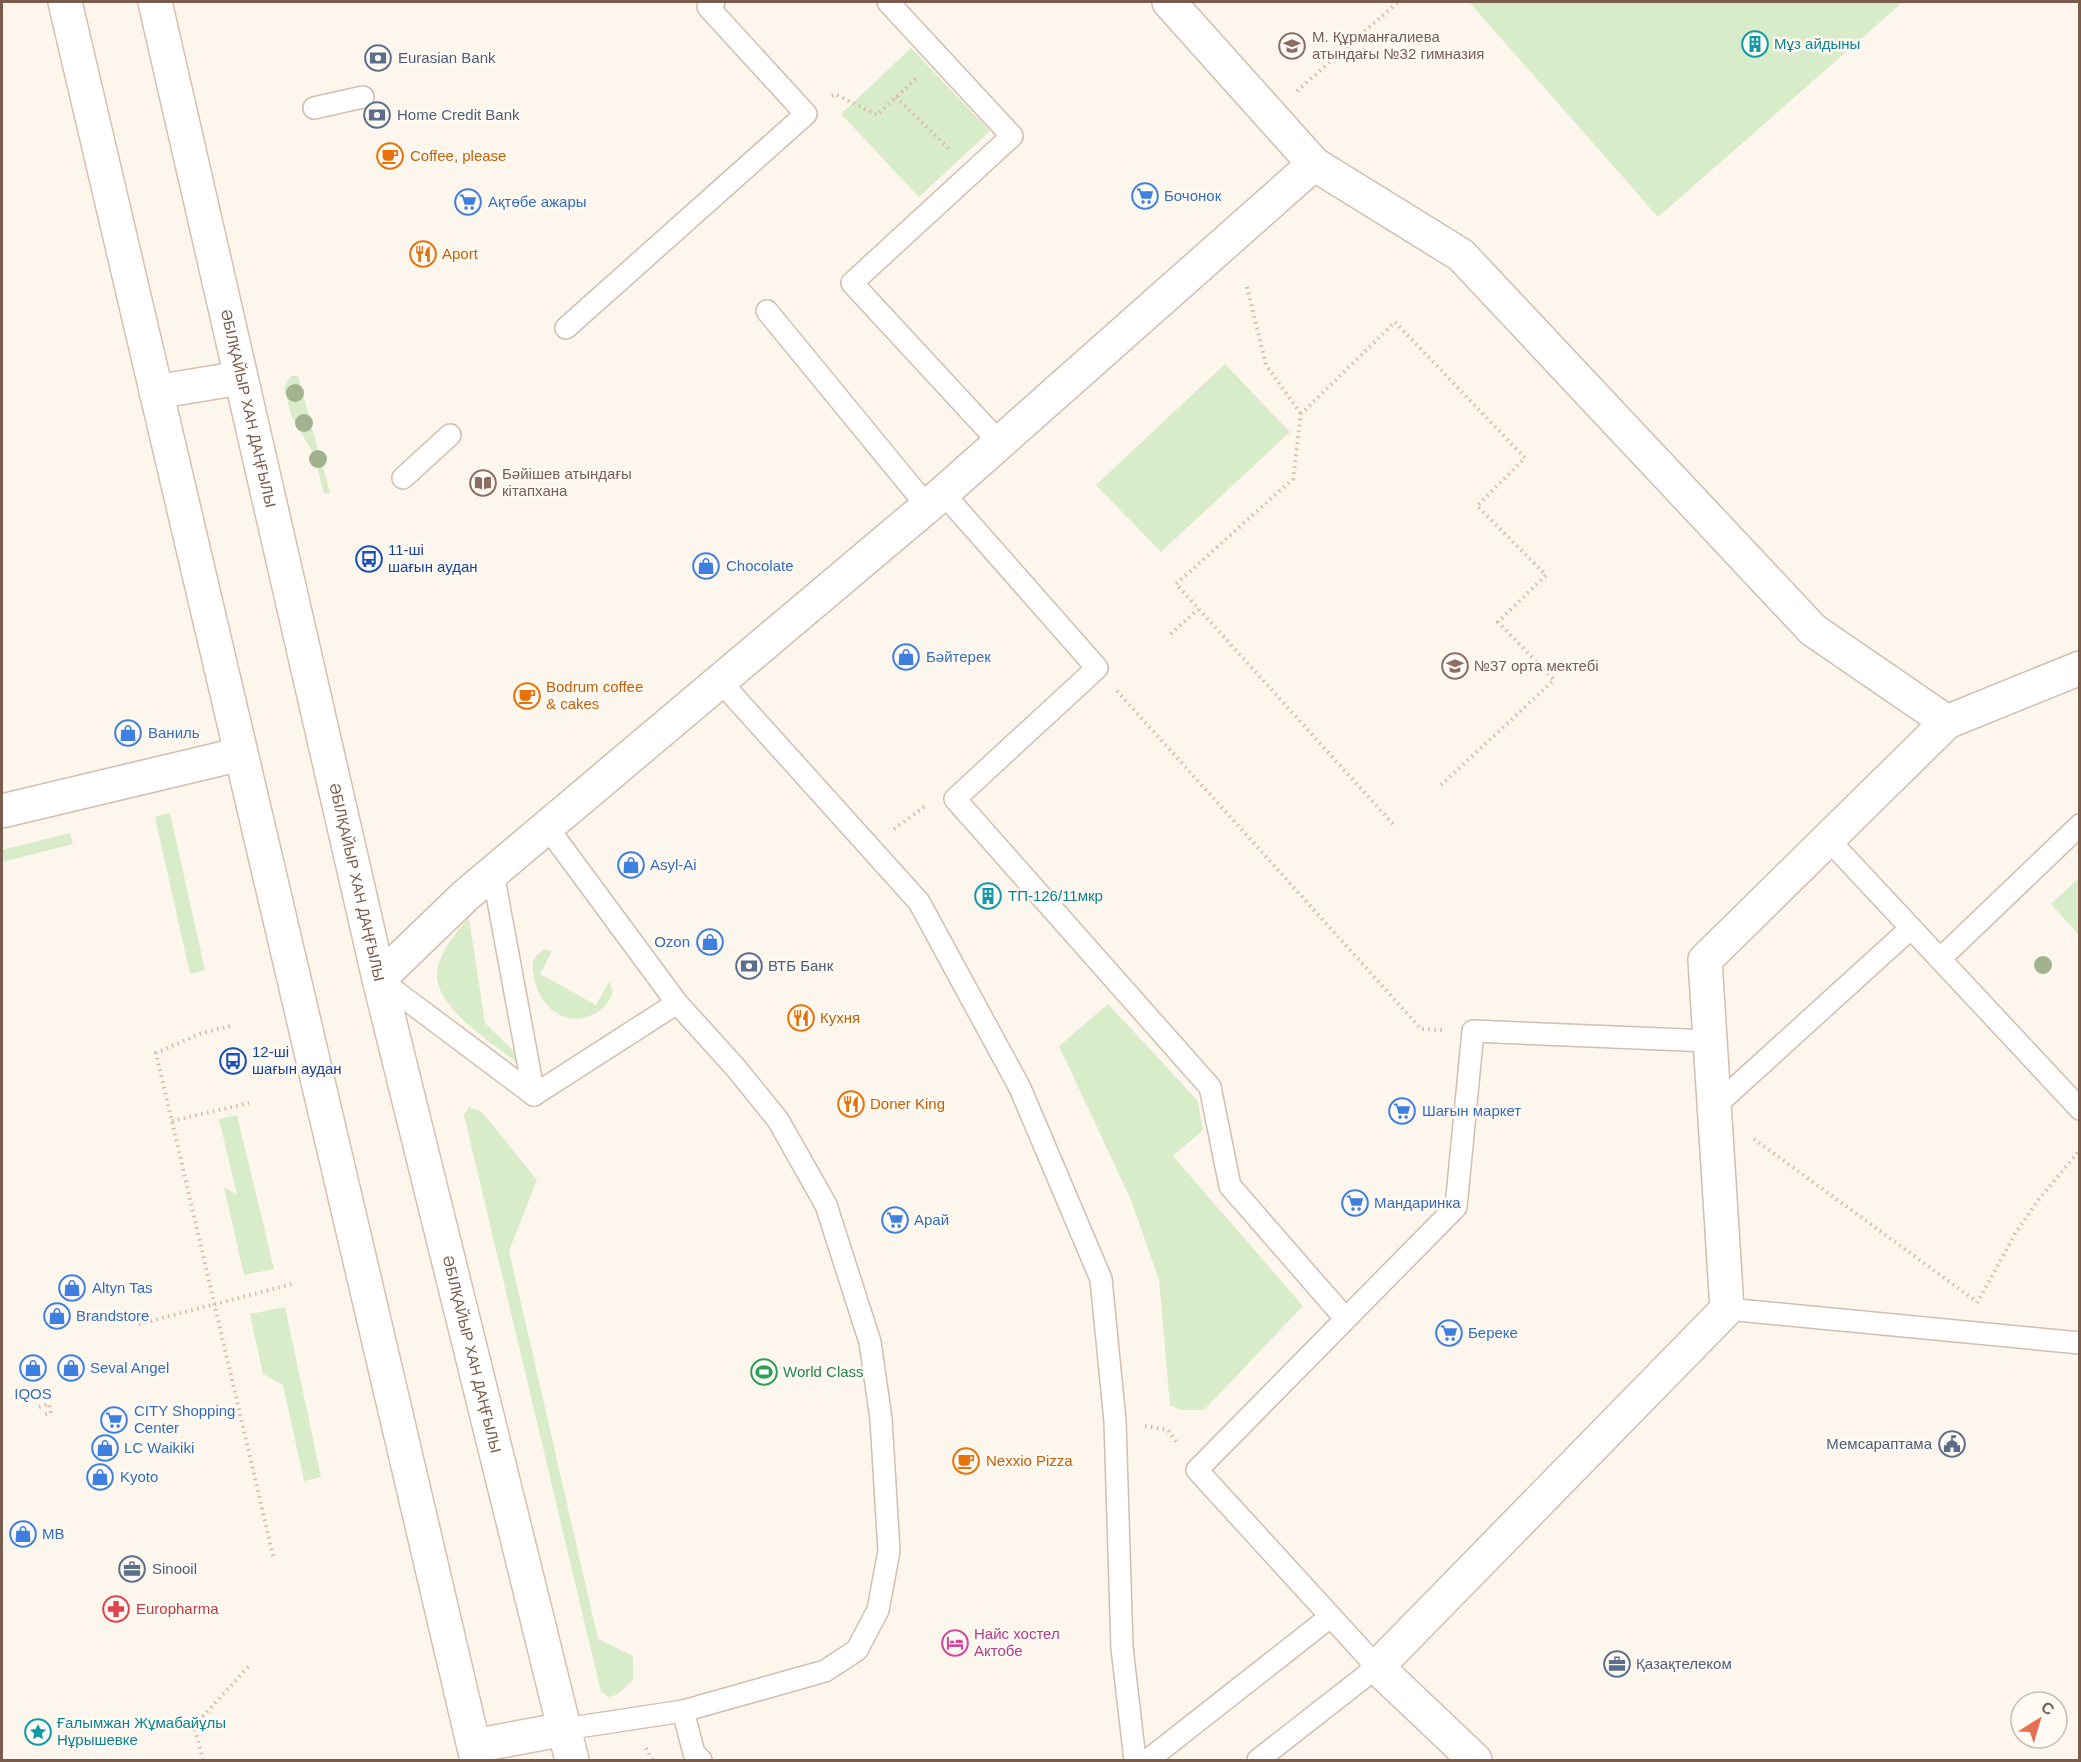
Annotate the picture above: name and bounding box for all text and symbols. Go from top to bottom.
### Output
place label: М. Құрманғалиева атындағы №32 гимназия [1312,28,1484,62]
building icon: Мұз айдыны [1740,29,1770,59]
school or university icon: М. Құрманғалиева атындағы №32 гимназия [1277,31,1307,61]
place label: Мұз айдыны [1774,35,1860,52]
bank icon: Eurasian Bank [363,43,393,73]
place label: Eurasian Bank [398,49,496,66]
bank icon: Home Credit Bank [362,100,392,130]
place label: Home Credit Bank [397,106,520,123]
cafe icon: Coffee, please [375,141,405,171]
place label: Coffee, please [410,147,506,164]
supermarket icon: Бочонок [1130,181,1160,211]
supermarket icon: Ақтөбе ажары [453,187,483,217]
place label: Бочонок [1164,187,1222,204]
place label: Ақтөбе ажары [488,193,587,210]
restaurant icon: Aport [408,239,438,269]
place label: Aport [442,245,479,262]
street label: ӘБІЛҚАЙЫР ХАН ДАҢҒЫЛЫ [218,308,280,509]
place label: Бәйішев атындағы кітапхана [502,465,632,499]
library icon: Бәйішев атындағы кітапхана [468,468,498,498]
place label: 11-ші шағын аудан [388,541,478,575]
bus stop icon: 11-ші шағын аудан [354,544,384,574]
shop icon: Chocolate [691,551,721,581]
place label: Chocolate [726,557,794,574]
shop icon: Бәйтерек [891,642,921,672]
place label: Бәйтерек [926,648,991,665]
school or university icon: №37 орта мектебі [1440,651,1470,681]
place label: №37 орта мектебі [1474,657,1599,674]
place label: Bodrum coffee & cakes [546,678,643,712]
cafe icon: Bodrum coffee & cakes [512,681,542,711]
shop icon: Ваниль [113,718,143,748]
place label: Ваниль [148,724,200,741]
street label: ӘБІЛҚАЙЫР ХАН ДАҢҒЫЛЫ [326,781,388,983]
shop icon: Asyl-Ai [616,850,646,880]
place label: Asyl-Ai [650,856,697,873]
building icon: ТП-126/11мкр [973,881,1003,911]
place label: ТП-126/11мкр [1008,887,1103,904]
shop icon: Ozon [695,927,725,957]
place label: Ozon [654,933,690,950]
bank icon: ВТБ Банк [734,951,764,981]
place label: ВТБ Банк [768,957,834,974]
restaurant icon: Кухня [786,1003,816,1033]
place label: Кухня [820,1009,860,1026]
place label: 12-ші шағын аудан [252,1043,342,1077]
bus stop icon: 12-ші шағын аудан [218,1046,248,1076]
restaurant icon: Doner King [836,1089,866,1119]
place label: Doner King [870,1095,945,1112]
supermarket icon: Шағын маркет [1387,1096,1417,1126]
place label: Шағын маркет [1422,1102,1521,1119]
supermarket icon: Мандаринка [1340,1188,1370,1218]
place label: Мандаринка [1374,1194,1461,1211]
supermarket icon: Арай [880,1205,910,1235]
place label: Арай [914,1211,949,1228]
street label: ӘБІЛҚАЙЫР ХАН ДАҢҒЫЛЫ [440,1254,505,1455]
shop icon: Altyn Tas [57,1273,87,1303]
place label: Altyn Tas [92,1279,153,1296]
shop icon: Brandstore [42,1301,72,1331]
place label: Brandstore [76,1307,149,1324]
supermarket icon: Береке [1434,1318,1464,1348]
place label: Береке [1468,1324,1518,1341]
shop icon: IQOS [18,1353,48,1383]
shop icon: Seval Angel [56,1353,86,1383]
sports icon: World Class [749,1357,779,1387]
place label: Seval Angel [90,1359,169,1376]
place label: World Class [783,1363,864,1380]
place label: IQOS [14,1385,52,1402]
place label: CITY Shopping Center [134,1402,235,1436]
supermarket icon: CITY Shopping Center [99,1405,129,1435]
public building icon: Мемсараптама [1937,1429,1967,1459]
shop icon: LC Waikiki [90,1433,120,1463]
place label: Мемсараптама [1826,1435,1933,1452]
place label: LC Waikiki [124,1439,194,1456]
cafe icon: Nexxio Pizza [951,1446,981,1476]
place label: Nexxio Pizza [986,1452,1073,1469]
shop icon: Kyoto [85,1462,115,1492]
place label: Kyoto [120,1468,158,1485]
shop icon: MB [8,1519,38,1549]
place label: MB [42,1525,65,1542]
office icon: Sinooil [117,1554,147,1584]
place label: Sinooil [152,1560,197,1577]
pharmacy icon: Europharma [101,1594,131,1624]
place label: Europharma [136,1600,219,1617]
place label: Найс хостел Актобе [974,1625,1060,1659]
hotel icon: Найс хостел Актобе [940,1628,970,1658]
office icon: Қазақтелеком [1602,1649,1632,1679]
place label: Қазақтелеком [1636,1655,1732,1672]
north arrow [2009,1690,2069,1750]
text: С [2038,1698,2058,1719]
place label: Ғалымжан Жұмабайұлы Нұрышевке [57,1714,226,1748]
place icon: Ғалымжан Жұмабайұлы Нұрышевке [23,1717,53,1747]

